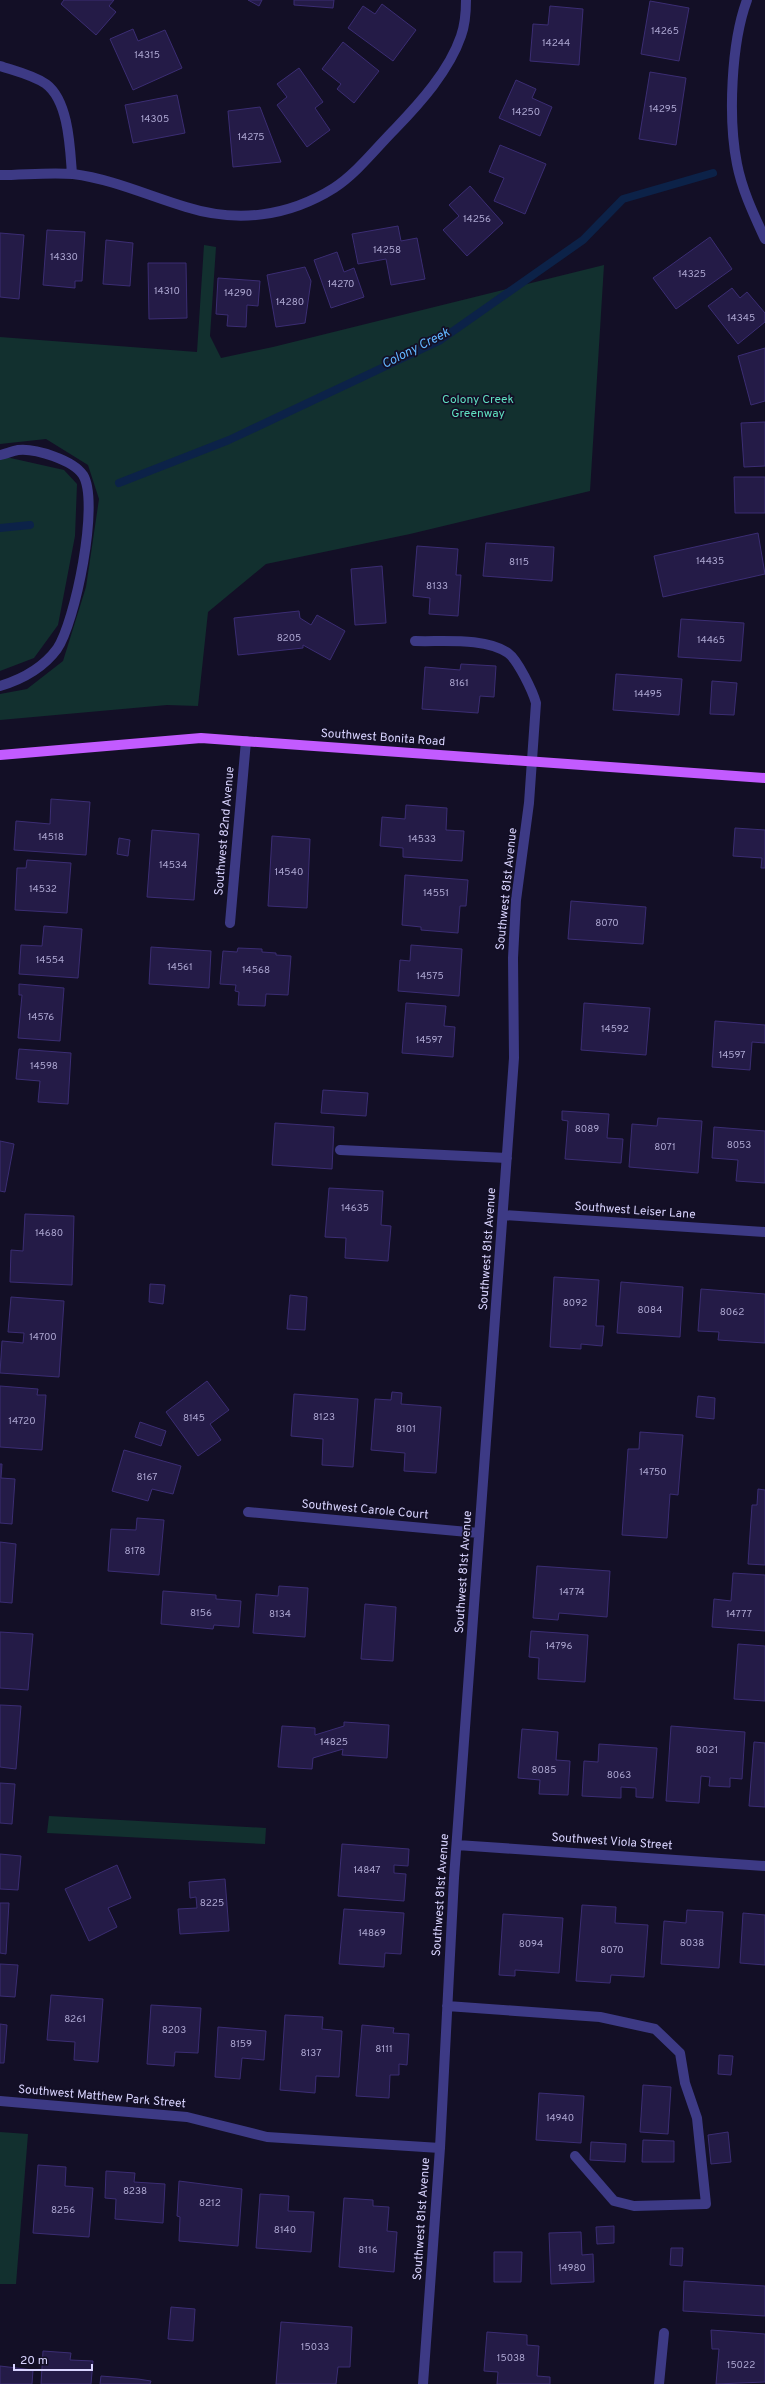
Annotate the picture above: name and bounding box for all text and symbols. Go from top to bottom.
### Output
house number: 14265 [651,25,679,38]
house number: 14244 [542,37,570,50]
house number: 14315 [134,49,160,62]
house number: 14295 [649,103,677,116]
house number: 14250 [512,106,540,119]
house number: 14305 [141,113,169,126]
house number: 14275 [237,131,265,144]
house number: 14256 [463,213,491,226]
house number: 14258 [373,244,401,257]
house number: 14330 [50,251,78,264]
house number: 14325 [678,268,706,281]
house number: 14270 [327,278,355,291]
house number: 14310 [154,285,180,298]
house number: 14290 [224,287,252,300]
house number: 14280 [276,296,304,309]
house number: 14345 [727,312,755,325]
water label: Colony Creek [379,325,453,373]
park label: Colony Creek Greenway [442,392,514,422]
house number: 14435 [696,555,724,568]
house number: 8115 [509,556,529,569]
house number: 8133 [426,580,448,593]
house number: 8205 [277,632,301,645]
house number: 14465 [697,634,725,647]
house number: 8161 [449,677,469,690]
house number: 14495 [634,688,662,701]
street label: Southwest Bonita Road [320,726,446,750]
street label: Southwest 82nd Avenue [211,766,239,896]
street label: Southwest 81st Avenue [493,827,521,951]
house number: 14518 [38,831,64,844]
house number: 14533 [408,833,436,846]
house number: 14534 [159,859,187,872]
house number: 14540 [275,866,303,879]
house number: 14532 [29,883,57,896]
house number: 14551 [423,887,449,900]
house number: 8070 [595,917,619,930]
house number: 14554 [36,954,64,967]
house number: 14561 [167,961,193,974]
house number: 14568 [242,964,270,977]
house number: 14575 [416,970,444,983]
house number: 14576 [28,1011,54,1024]
house number: 14592 [601,1023,629,1036]
house number: 14597 [416,1034,442,1047]
house number: 14597 [719,1049,745,1062]
house number: 14598 [30,1060,58,1073]
house number: 8089 [575,1123,599,1136]
house number: 8053 [727,1139,751,1152]
house number: 8071 [654,1141,676,1154]
street label: Southwest 81st Avenue [476,1187,500,1311]
street label: Southwest Leiser Lane [574,1199,696,1223]
house number: 14635 [341,1202,369,1215]
house number: 14680 [35,1227,63,1240]
house number: 8092 [563,1297,587,1310]
house number: 8084 [638,1304,662,1317]
house number: 8062 [720,1306,744,1319]
house number: 14700 [29,1331,57,1344]
house number: 8123 [313,1411,335,1424]
house number: 8145 [183,1412,205,1425]
house number: 14720 [8,1415,36,1428]
house number: 8101 [396,1423,416,1436]
house number: 14750 [639,1466,667,1479]
house number: 8167 [137,1471,157,1484]
street label: Southwest Carole Court [301,1496,429,1524]
street label: Southwest 81st Avenue [452,1510,476,1634]
house number: 8178 [125,1545,145,1558]
house number: 14774 [559,1586,585,1599]
house number: 8156 [190,1607,212,1620]
house number: 8134 [269,1608,291,1621]
house number: 14777 [726,1608,752,1621]
house number: 14796 [546,1640,572,1653]
house number: 14825 [320,1736,348,1749]
house number: 8021 [696,1744,718,1757]
house number: 8085 [532,1764,556,1777]
house number: 8063 [607,1769,631,1782]
street label: Southwest Viola Street [551,1830,673,1854]
street label: Southwest 81st Avenue [429,1833,453,1957]
house number: 14847 [353,1864,381,1877]
house number: 8225 [200,1897,224,1910]
house number: 14869 [358,1927,386,1940]
house number: 8038 [680,1937,704,1950]
house number: 8094 [519,1938,543,1951]
house number: 8070 [600,1944,624,1957]
house number: 8261 [64,2013,86,2026]
house number: 8203 [162,2024,186,2037]
house number: 8159 [230,2038,252,2051]
house number: 8111 [375,2043,393,2056]
house number: 8137 [301,2047,321,2060]
street label: Southwest Matthew Park Street [17,2082,187,2112]
house number: 14940 [546,2112,574,2125]
street label: Southwest 81st Avenue [410,2157,434,2281]
house number: 8238 [123,2185,147,2198]
house number: 8212 [199,2197,221,2210]
house number: 8256 [51,2204,75,2217]
house number: 8140 [274,2224,296,2237]
house number: 8116 [358,2244,378,2257]
house number: 14980 [558,2262,586,2275]
house number: 15033 [301,2341,329,2354]
scale bar [14,2346,92,2372]
house number: 15038 [497,2352,525,2365]
text: 20 m [20,2353,48,2369]
house number: 15022 [727,2359,755,2372]

